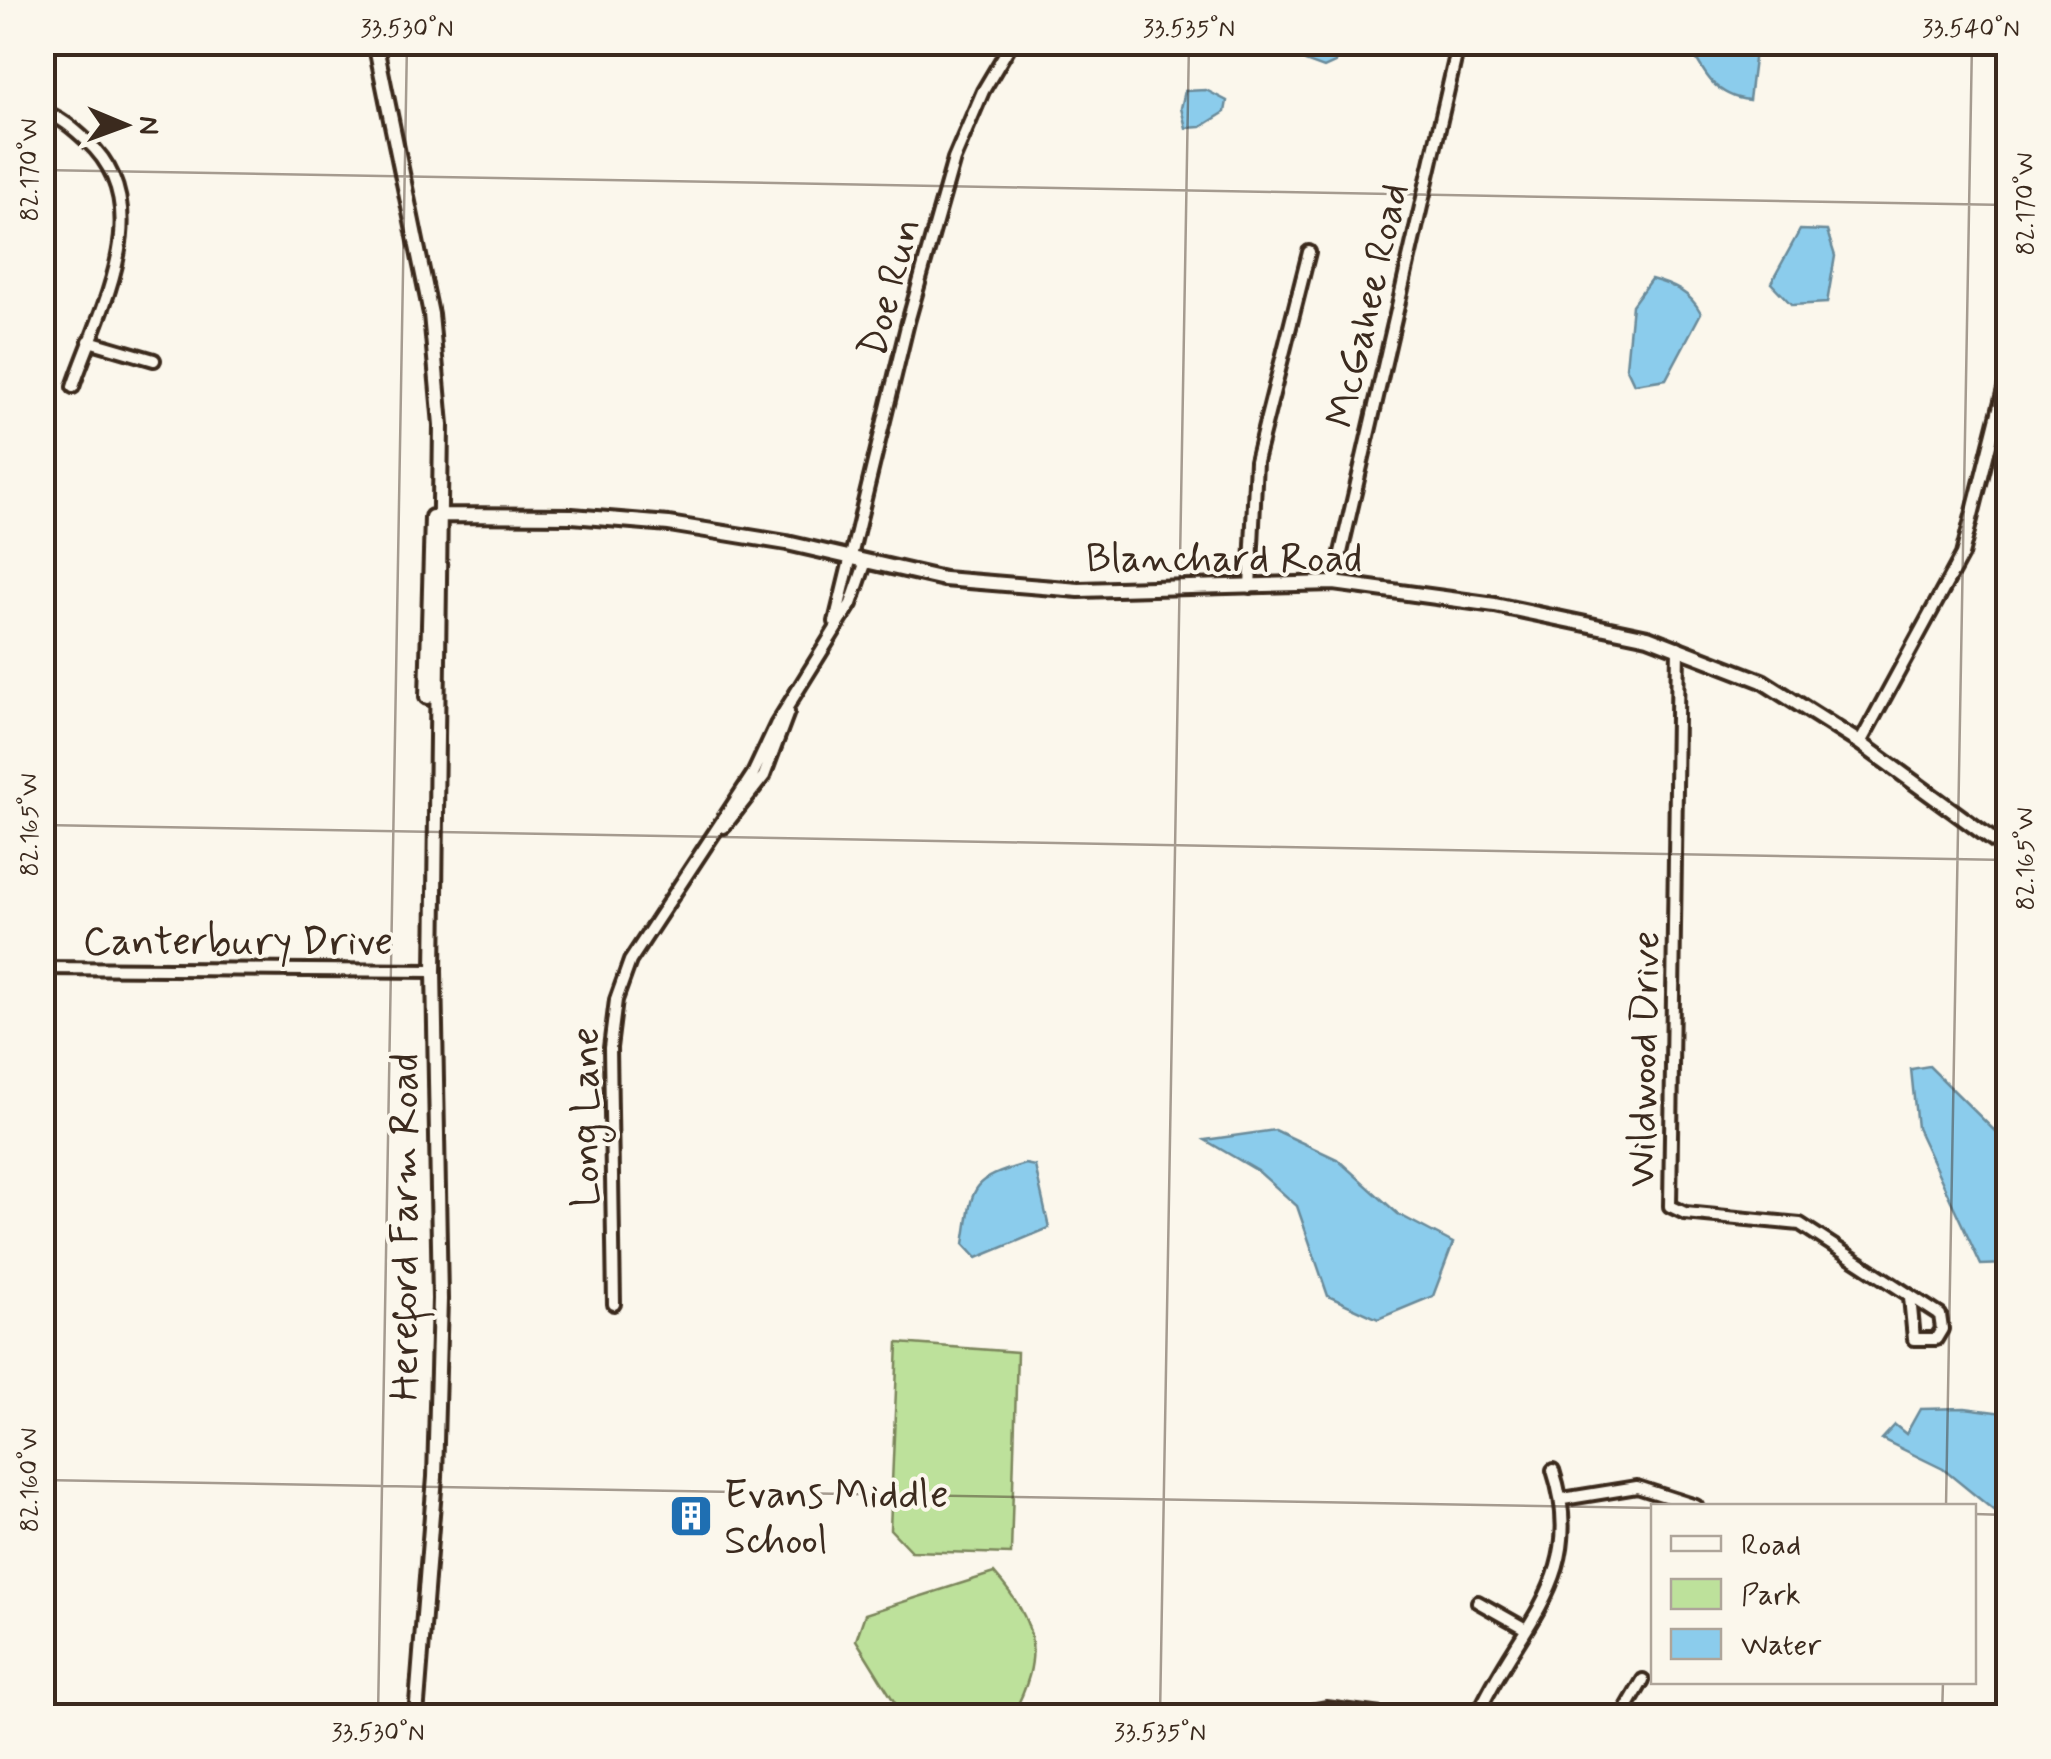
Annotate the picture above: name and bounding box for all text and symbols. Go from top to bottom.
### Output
text: 33.530°N [360,13,454,46]
text: 33.535°N [1143,13,1235,46]
text: 33.540°N [1922,13,2020,46]
north arrow [75,75,175,175]
text: N [129,116,166,135]
text: 82.170°W [14,118,47,222]
text: 82.170°W [2010,152,2043,256]
street label: McGahee Road [1316,178,1422,433]
street label: Doe Run [847,212,934,363]
street label: Blanchard Road [1086,534,1362,586]
text: 82.165°W [14,773,47,877]
text: 82.165°W [2010,807,2043,911]
street label: Canterbury Drive [83,917,393,969]
street label: Wildwood Drive [1617,930,1673,1188]
street label: Long Lane [561,1027,616,1207]
street label: Hereford Farm Road [380,1053,435,1401]
text: 82.160°W [14,1428,47,1532]
place label: Evans Middle School [724,1470,949,1568]
building icon: Evans Middle School [668,1493,714,1539]
legend [1651,1504,1976,1684]
text: Road [1741,1526,1801,1565]
text: Park [1741,1576,1801,1615]
text: Water [1741,1626,1822,1665]
text: 33.530°N [331,1717,425,1750]
text: 33.535°N [1114,1717,1206,1750]

